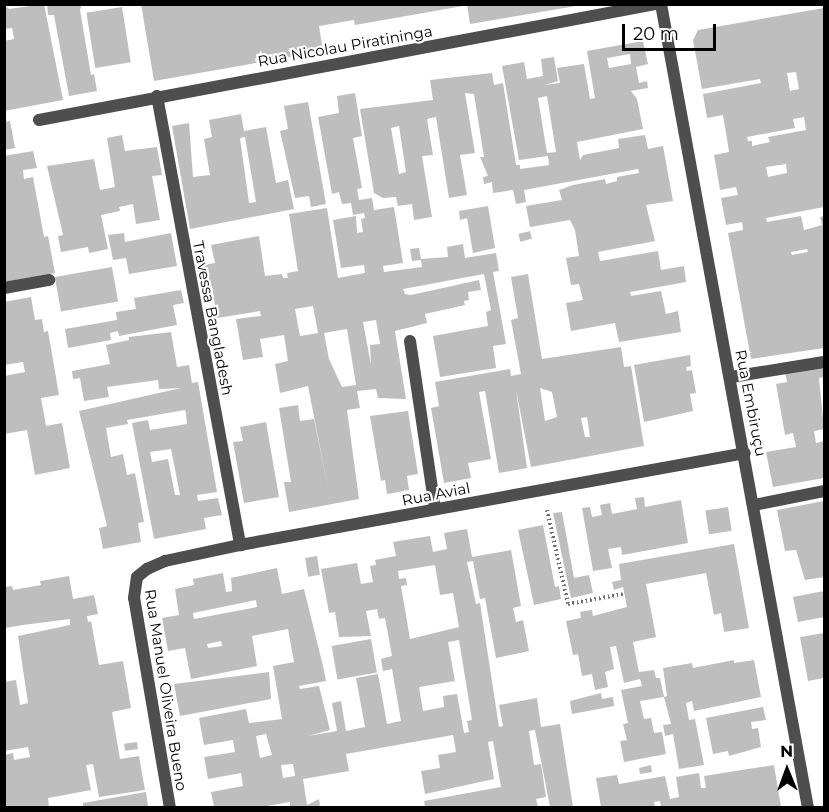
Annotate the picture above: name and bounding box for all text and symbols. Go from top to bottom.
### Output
scale bar [625,12,720,50]
street label: Rua Nicolau Piratininga [256,22,434,70]
text: 20 m [633,23,679,45]
street label: Travessa Bangladesh [189,239,237,397]
street label: Rua Embiruçu [732,348,770,458]
street label: Rua Avial [400,479,472,509]
street label: Rua Manuel Oliveira Bueno [141,588,191,792]
north arrow [757,740,817,800]
text: N [780,742,793,761]

